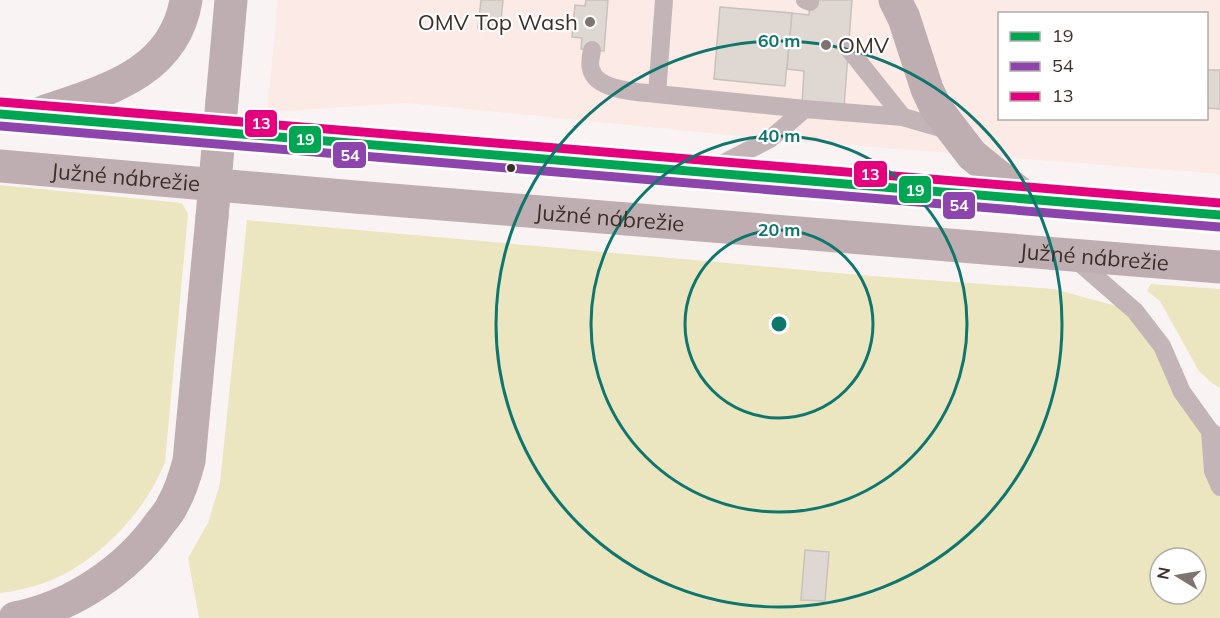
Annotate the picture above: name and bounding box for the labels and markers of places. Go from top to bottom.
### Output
place label: OMV Top Wash [418,8,578,36]
marker: OMV Top Wash [583,15,597,29]
place label: OMV [838,31,890,59]
marker: OMV [819,38,833,52]
unlabelled marker [505,162,517,174]
centre of rings [769,314,789,334]

